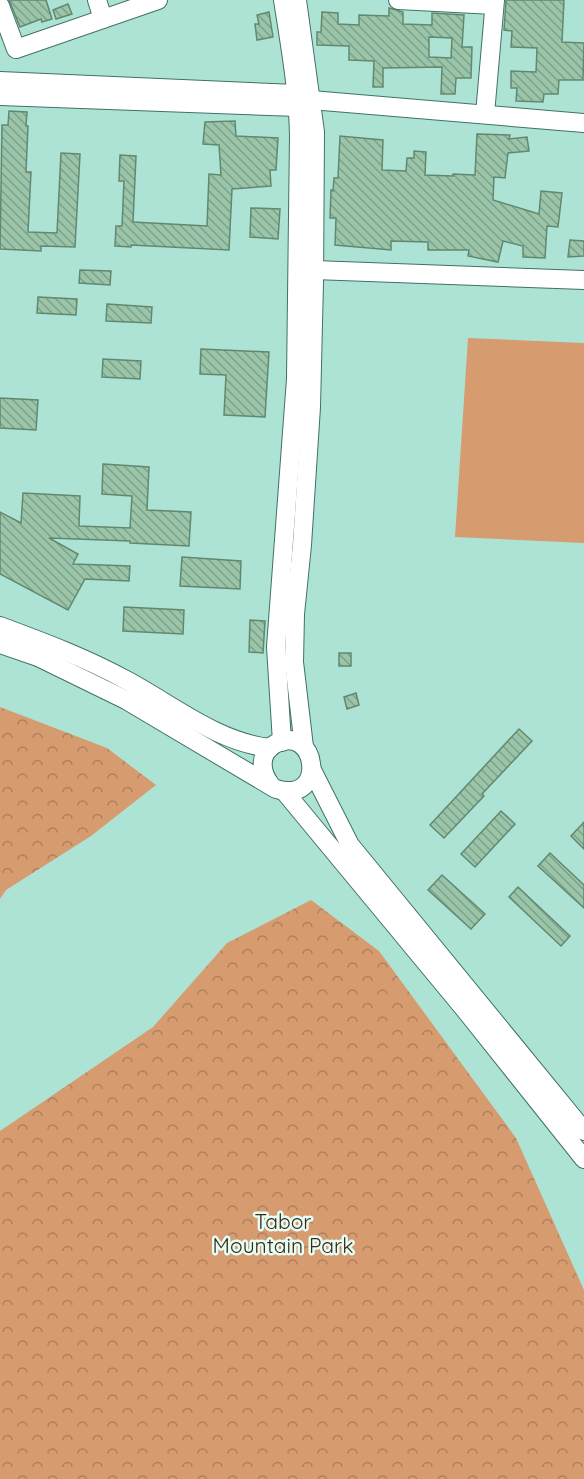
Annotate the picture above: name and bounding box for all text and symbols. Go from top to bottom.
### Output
park label: Tabor Mountain Park [213,1208,353,1258]

